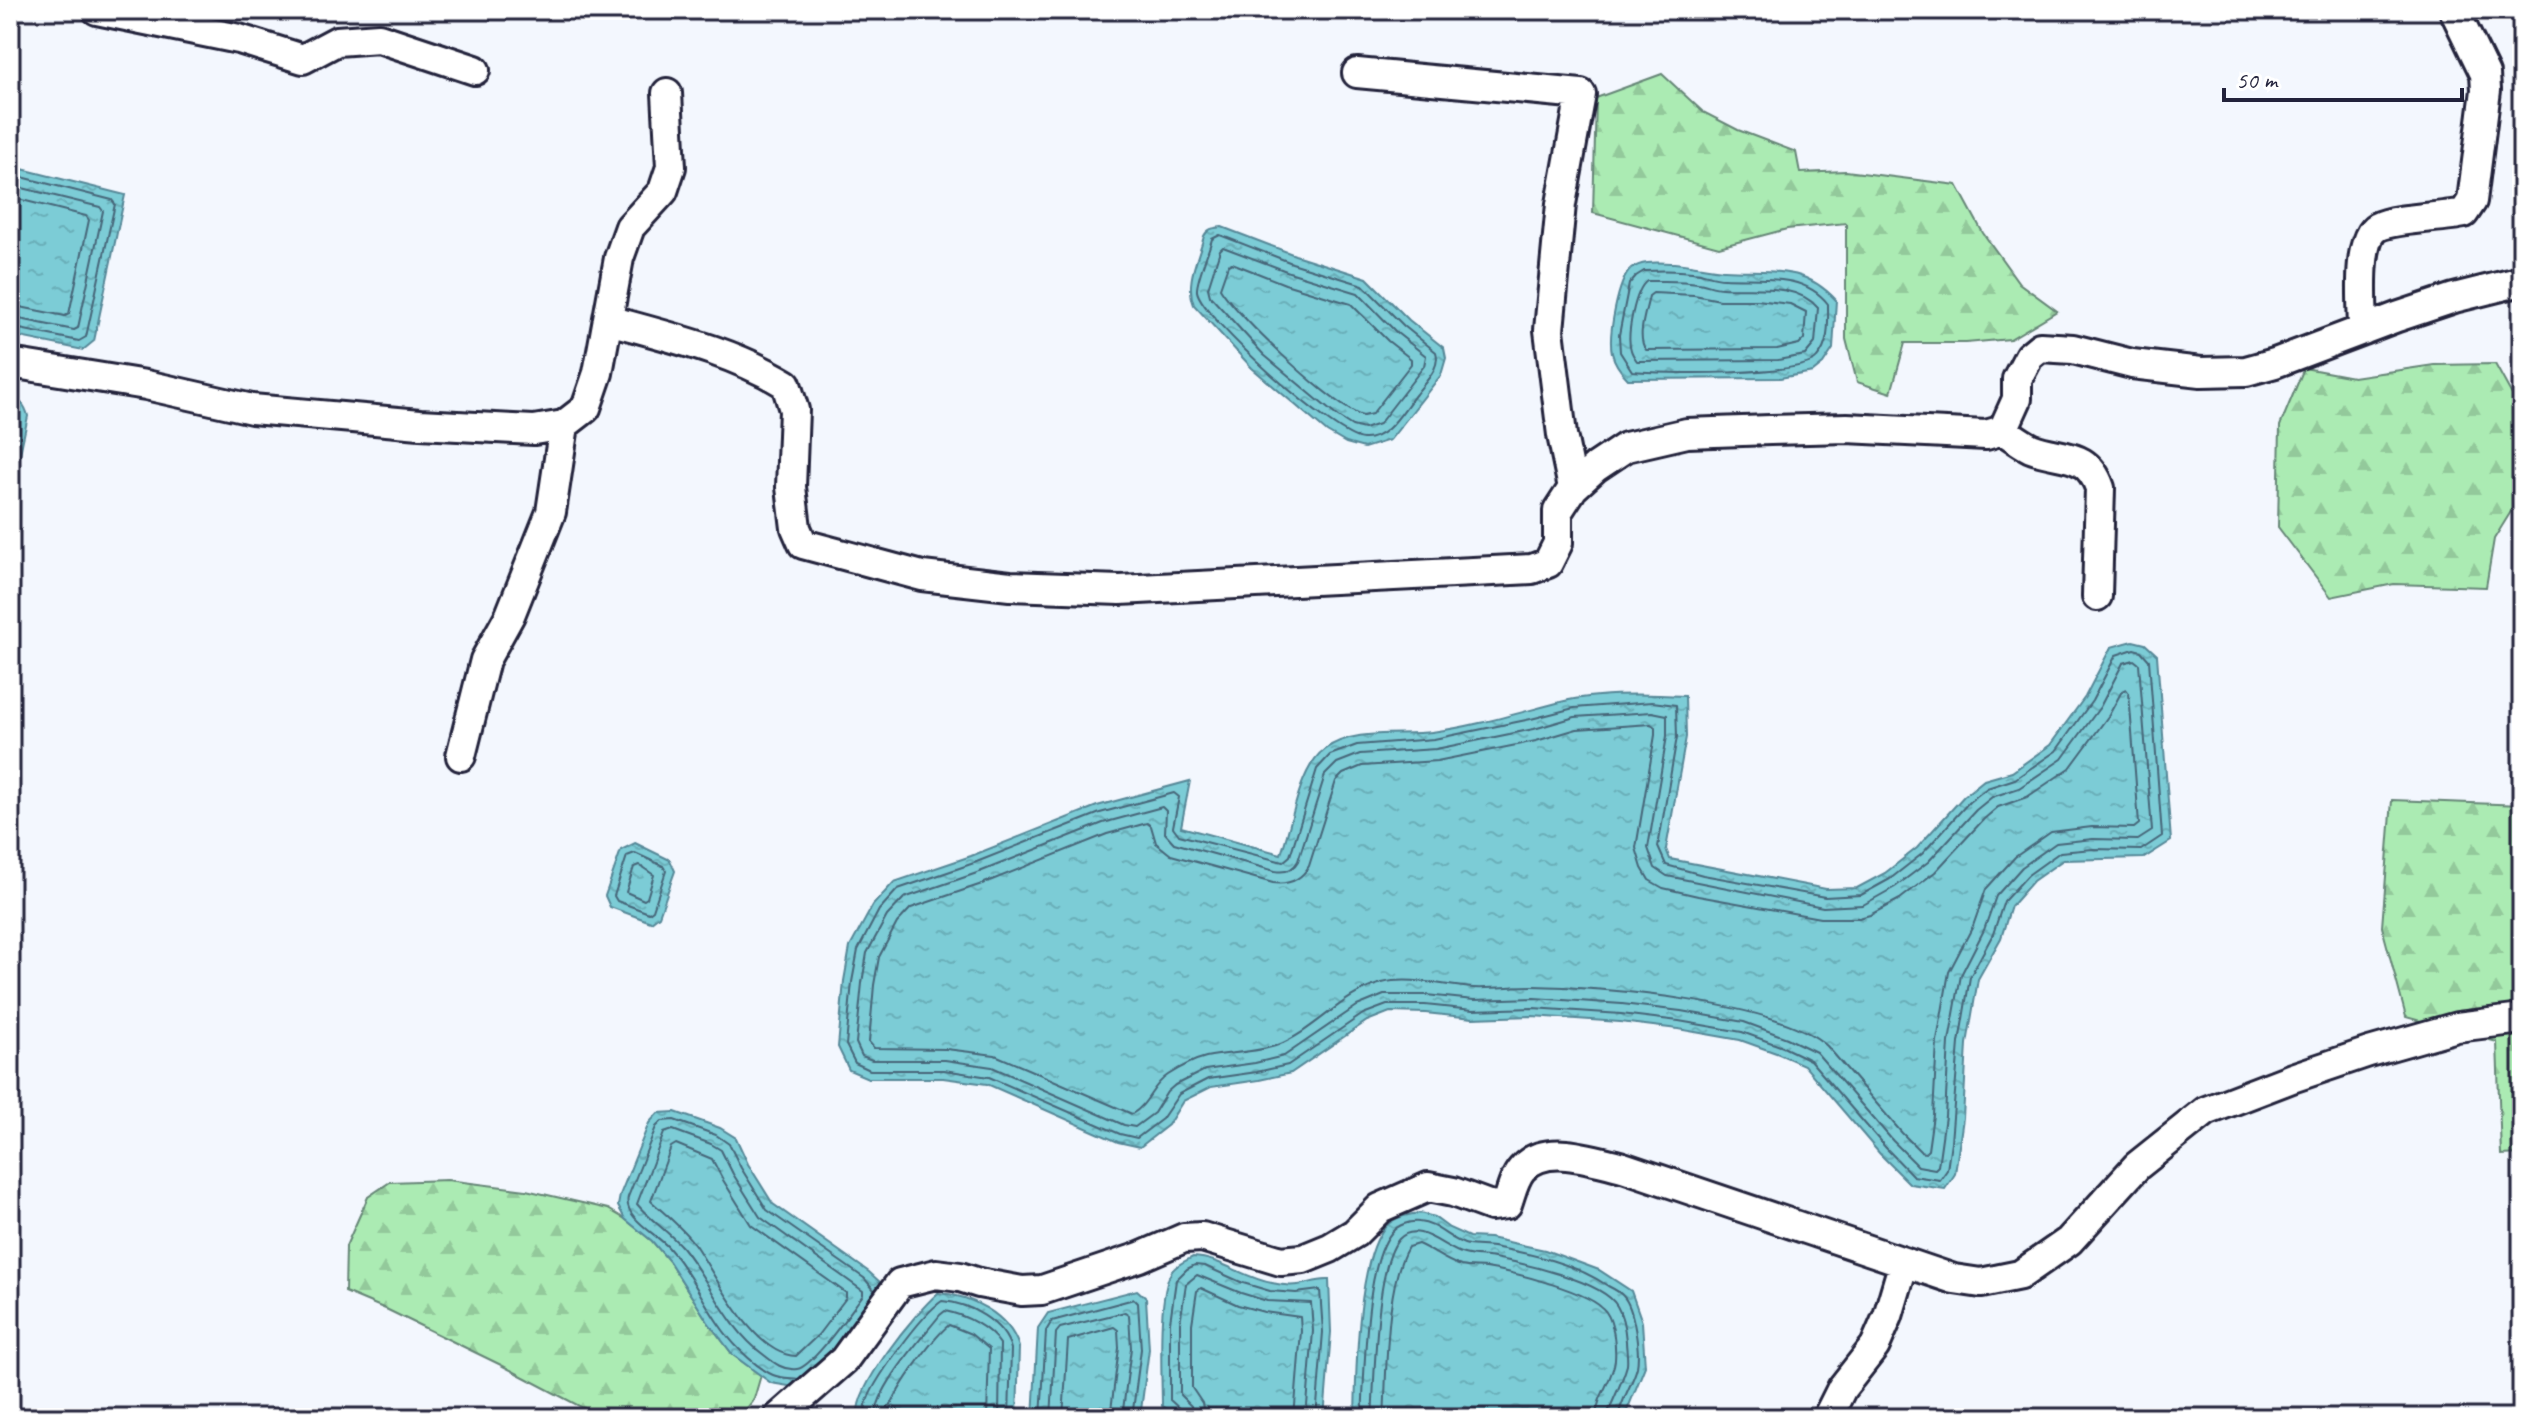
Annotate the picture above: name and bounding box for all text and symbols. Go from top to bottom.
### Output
scale bar [2224,52,2462,102]
text: 50 m [2236,65,2279,95]

